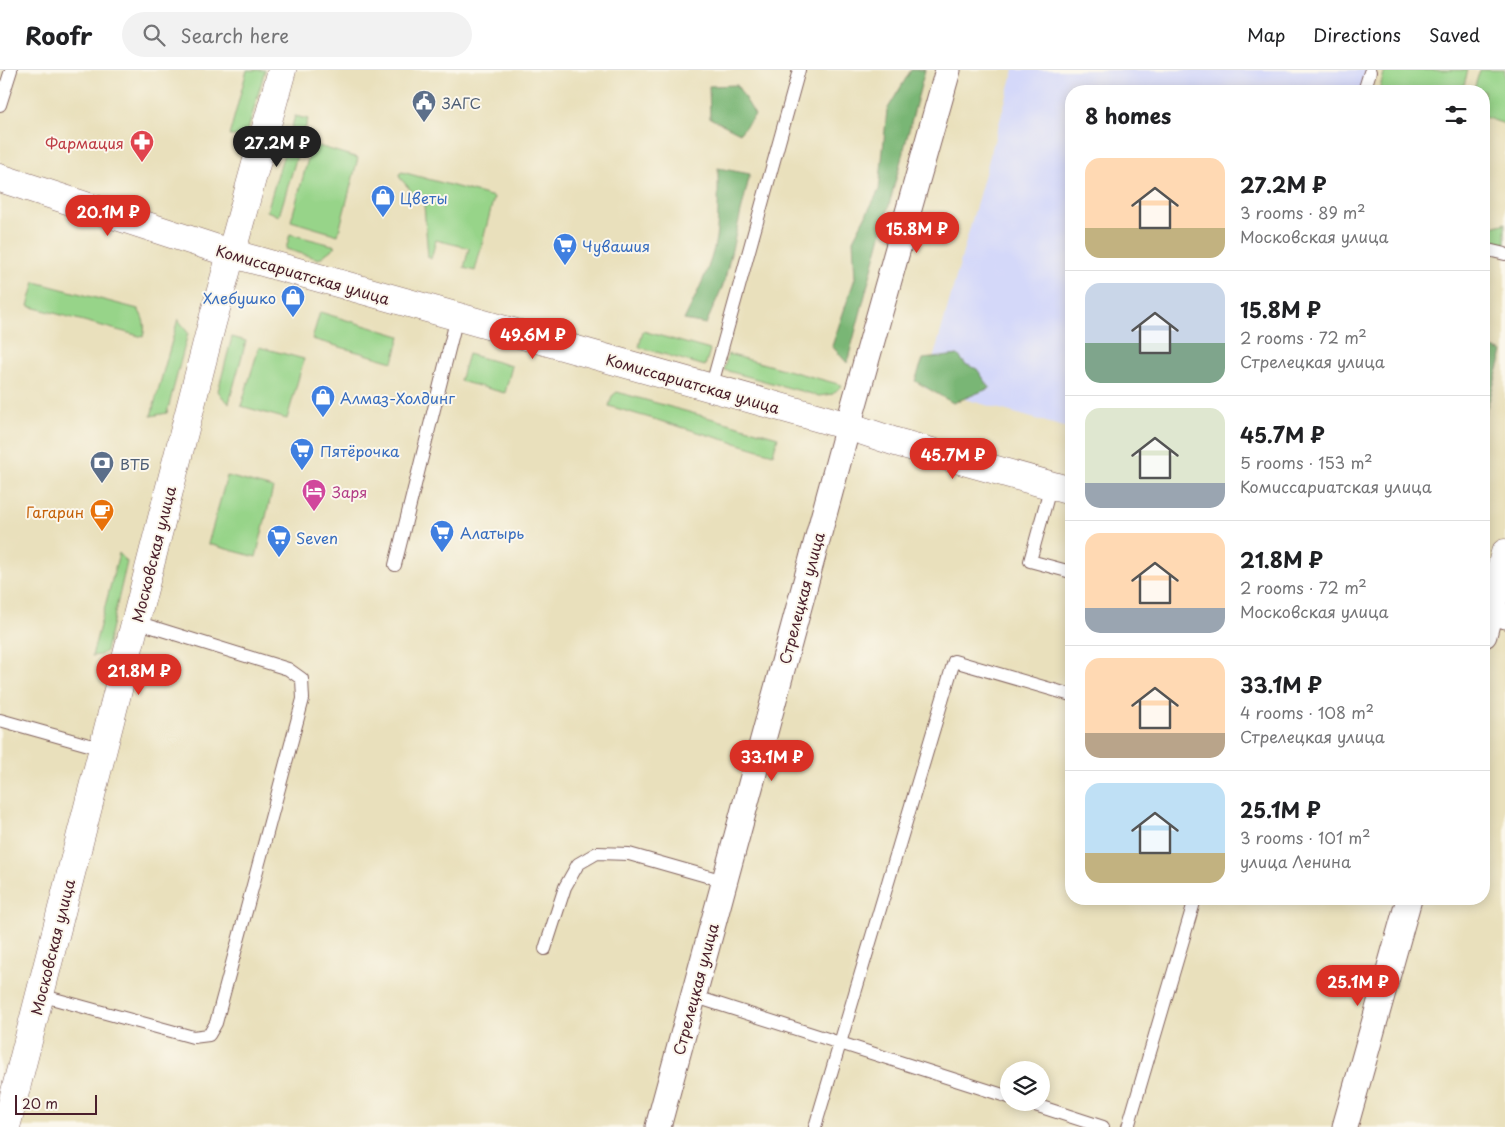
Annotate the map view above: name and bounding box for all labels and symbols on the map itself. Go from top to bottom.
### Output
public building icon: ЗАГС [411,89,437,123]
place label: ЗАГС [441,91,481,114]
pin: 27.2M ₽ [231,126,323,168]
pharmacy icon: Фармация [129,129,155,163]
place label: Фармация [45,131,124,154]
shop icon: Цветы [370,184,396,218]
place label: Цветы [400,186,448,209]
pin: 20.1M ₽ [62,194,154,237]
pin: 15.8M ₽ [871,212,963,254]
supermarket icon: Чувашия [552,232,578,266]
place label: Чувашия [582,234,650,257]
street label: Комиссариатская улица [213,238,393,310]
shop icon: Хлебушко [280,284,306,318]
place label: Хлебушко [203,286,276,309]
pin: 49.6M ₽ [487,318,579,360]
street label: Комиссариатская улица [603,347,783,419]
shop icon: Алмаз-Холдинг [310,384,336,418]
place label: Алмаз-Холдинг [340,386,455,409]
supermarket icon: Пятёрочка [289,437,315,471]
pin: 45.7M ₽ [907,438,999,480]
place label: Пятёрочка [320,439,400,462]
bank icon: ВТБ [89,450,115,484]
place label: ВТБ [120,452,150,475]
hotel icon: Заря [301,478,327,512]
place label: Заря [332,480,367,503]
street label: Московская улица [125,483,181,624]
cafe icon: Гагарин [89,498,115,532]
place label: Гагарин [26,500,84,523]
supermarket icon: Алатырь [429,519,455,553]
place label: Алатырь [460,521,525,544]
supermarket icon: Seven [266,524,292,558]
place label: Seven [296,526,338,549]
street label: Стрелецкая улица [772,529,830,667]
pin: 21.8M ₽ [93,654,185,696]
pin: 33.1M ₽ [726,740,818,782]
street label: Московская улица [24,876,80,1017]
street label: Стрелецкая улица [666,920,724,1058]
pin: 25.1M ₽ [1312,964,1404,1007]
scale bar [15,1092,98,1115]

